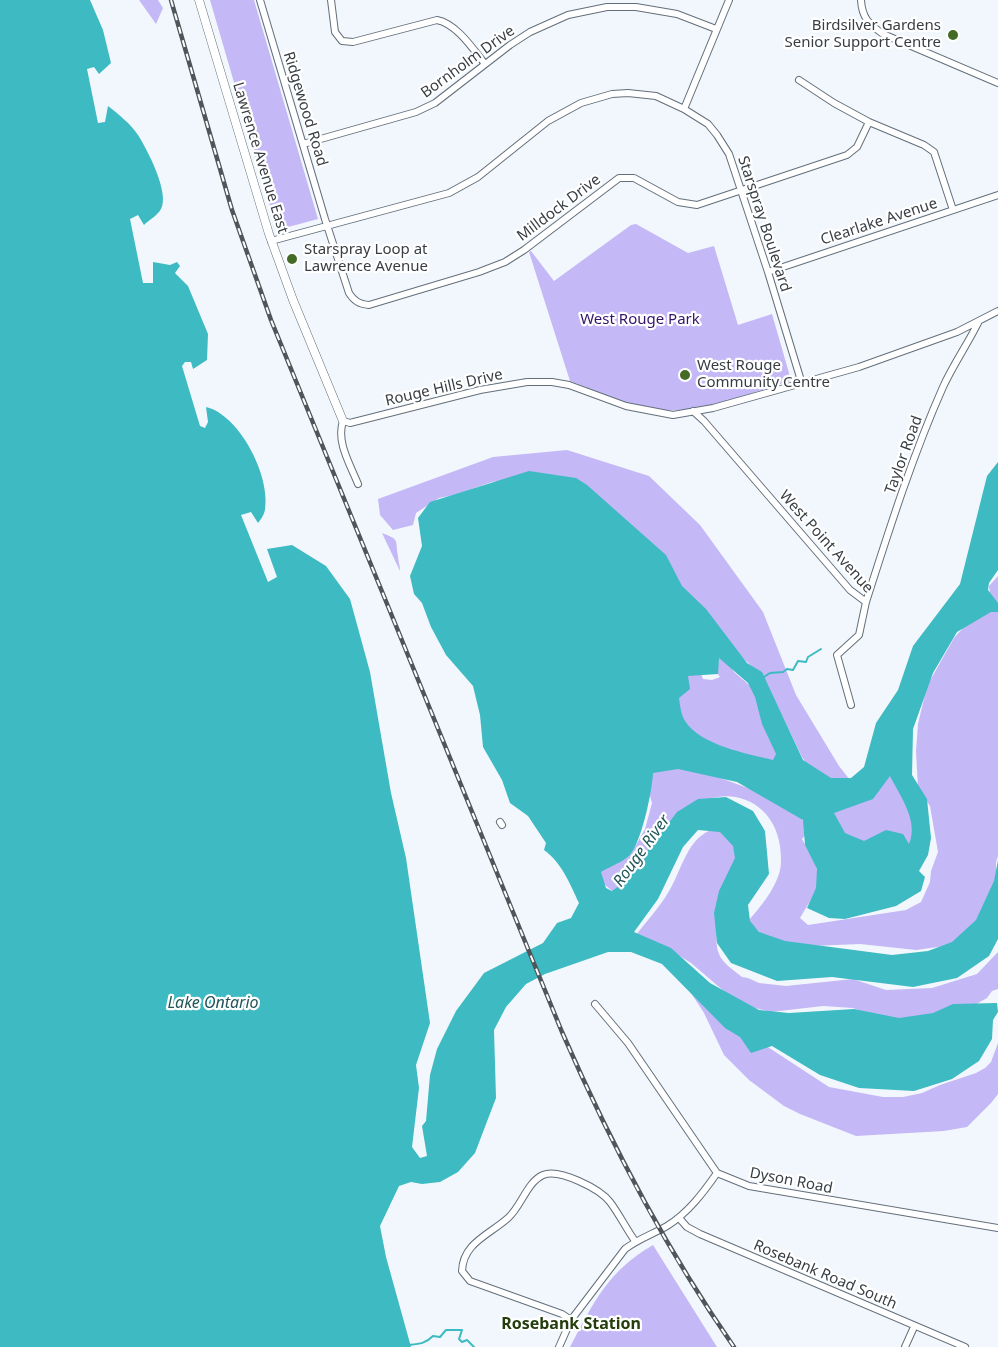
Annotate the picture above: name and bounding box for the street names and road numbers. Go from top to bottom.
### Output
street label: Bornholm Drive [418,22,518,102]
street label: Ridgewood Road [279,50,331,168]
street label: Lawrence Avenue East [228,80,292,236]
street label: Starspray Boulevard [734,154,794,294]
street label: Milldock Drive [514,171,604,245]
street label: Clearlake Avenue [818,195,940,249]
street label: Rouge Hills Drive [383,366,505,410]
street label: Taylor Road [881,413,927,497]
street label: West Point Avenue [775,487,877,597]
street label: Dyson Road [748,1164,834,1198]
street label: Rosebank Road South [751,1237,899,1313]

